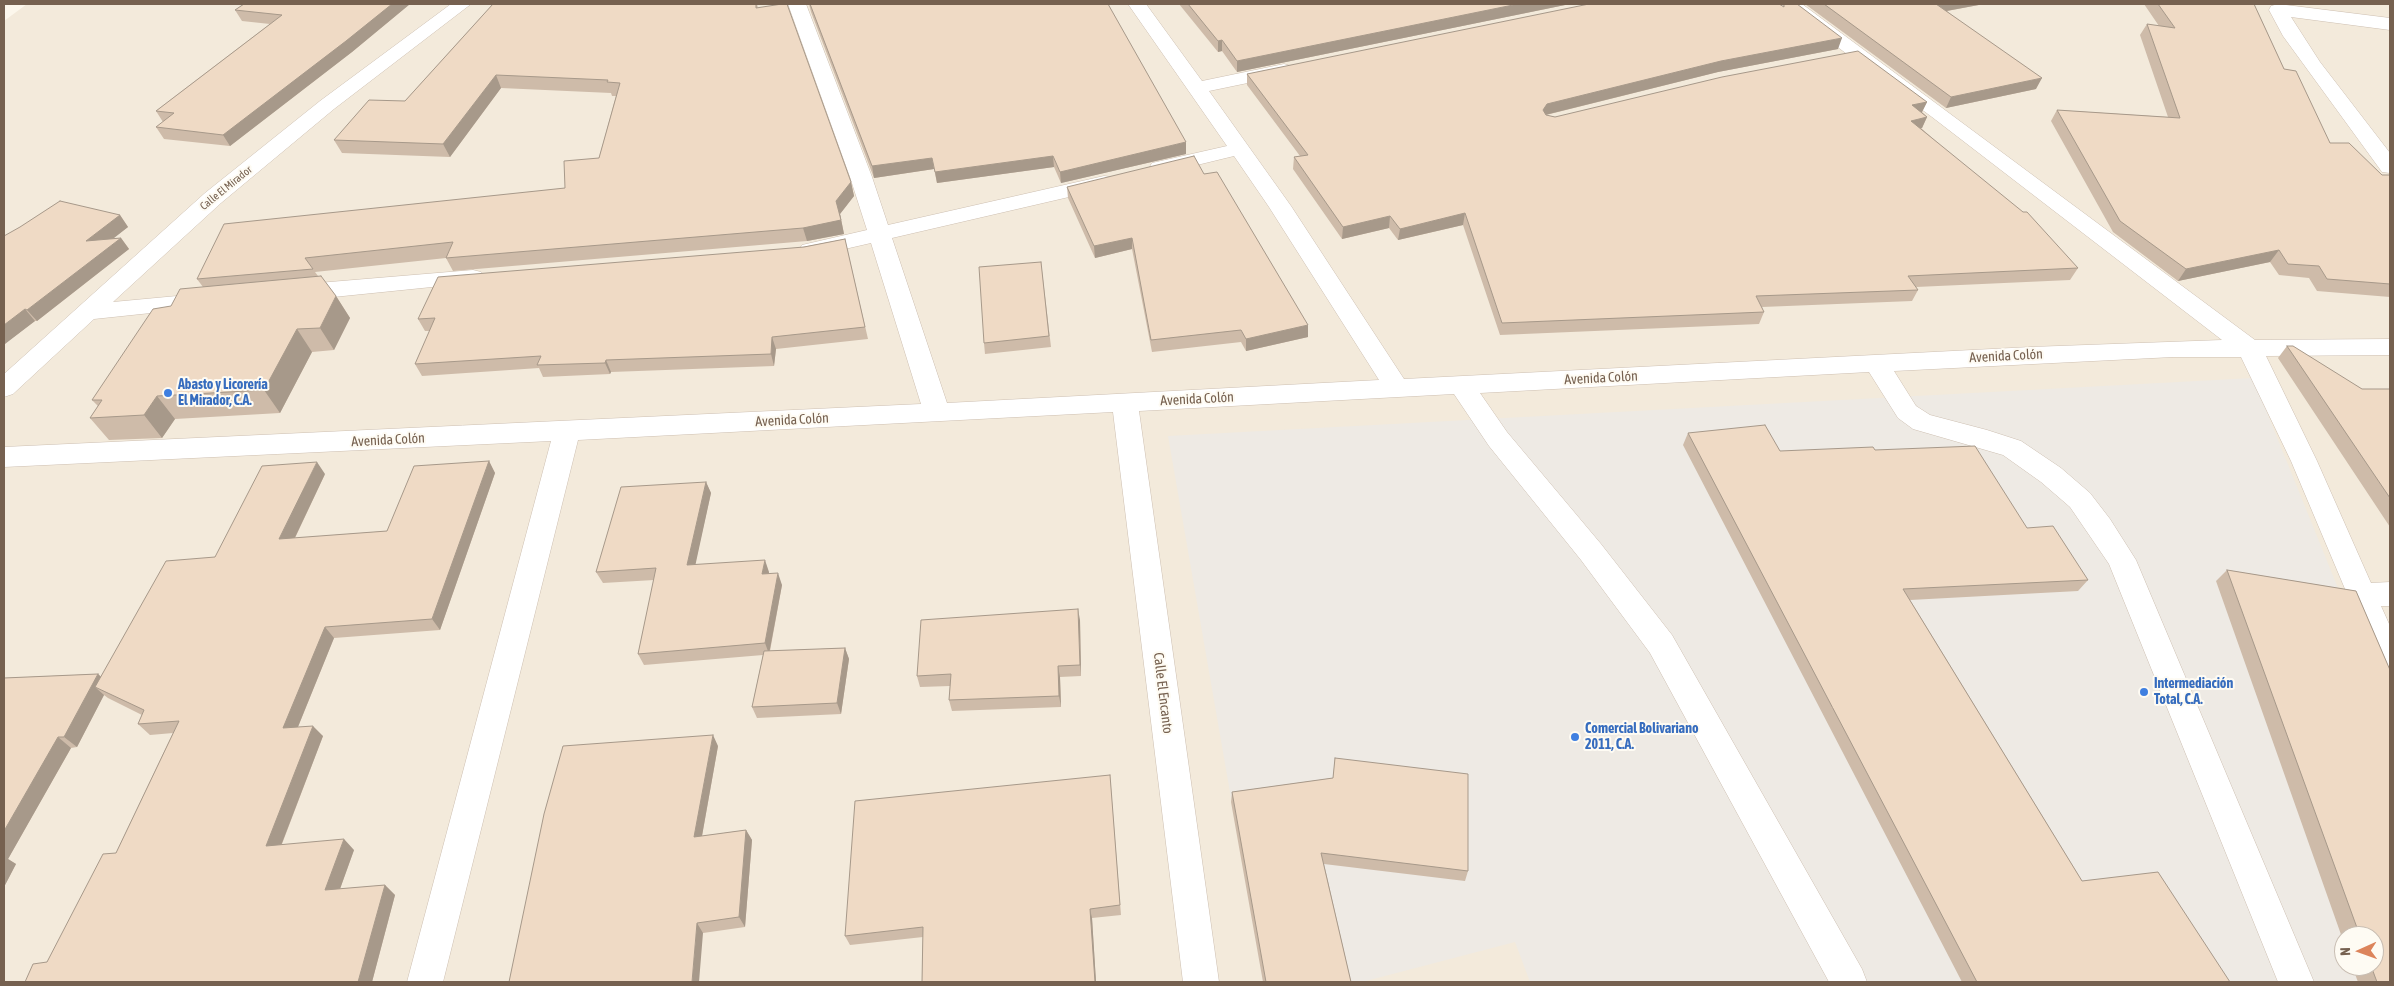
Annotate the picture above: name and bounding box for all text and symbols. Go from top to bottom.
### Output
street label: Calle El Mirador [197,163,255,213]
street label: Avenida Colón [1969,346,2043,366]
street label: Avenida Colón [1564,368,1638,388]
place label: Abasto y Licorería El Mirador, C.A. [178,377,268,410]
marker: Abasto y Licorería El Mirador, C.A. [162,387,174,399]
street label: Avenida Colón [1160,389,1234,409]
street label: Avenida Colón [755,410,829,430]
street label: Avenida Colón [351,430,425,450]
street label: Calle El Encanto [1150,651,1176,735]
place label: Intermediación Total, C.A. [2154,676,2233,709]
marker: Intermediación Total, C.A. [2138,686,2150,698]
place label: Comercial Bolivariano 2011, C.A. [1585,721,1698,754]
marker: Comercial Bolivariano 2011, C.A. [1569,731,1581,743]
north arrow [2334,926,2384,976]
text: N [2337,947,2353,956]

